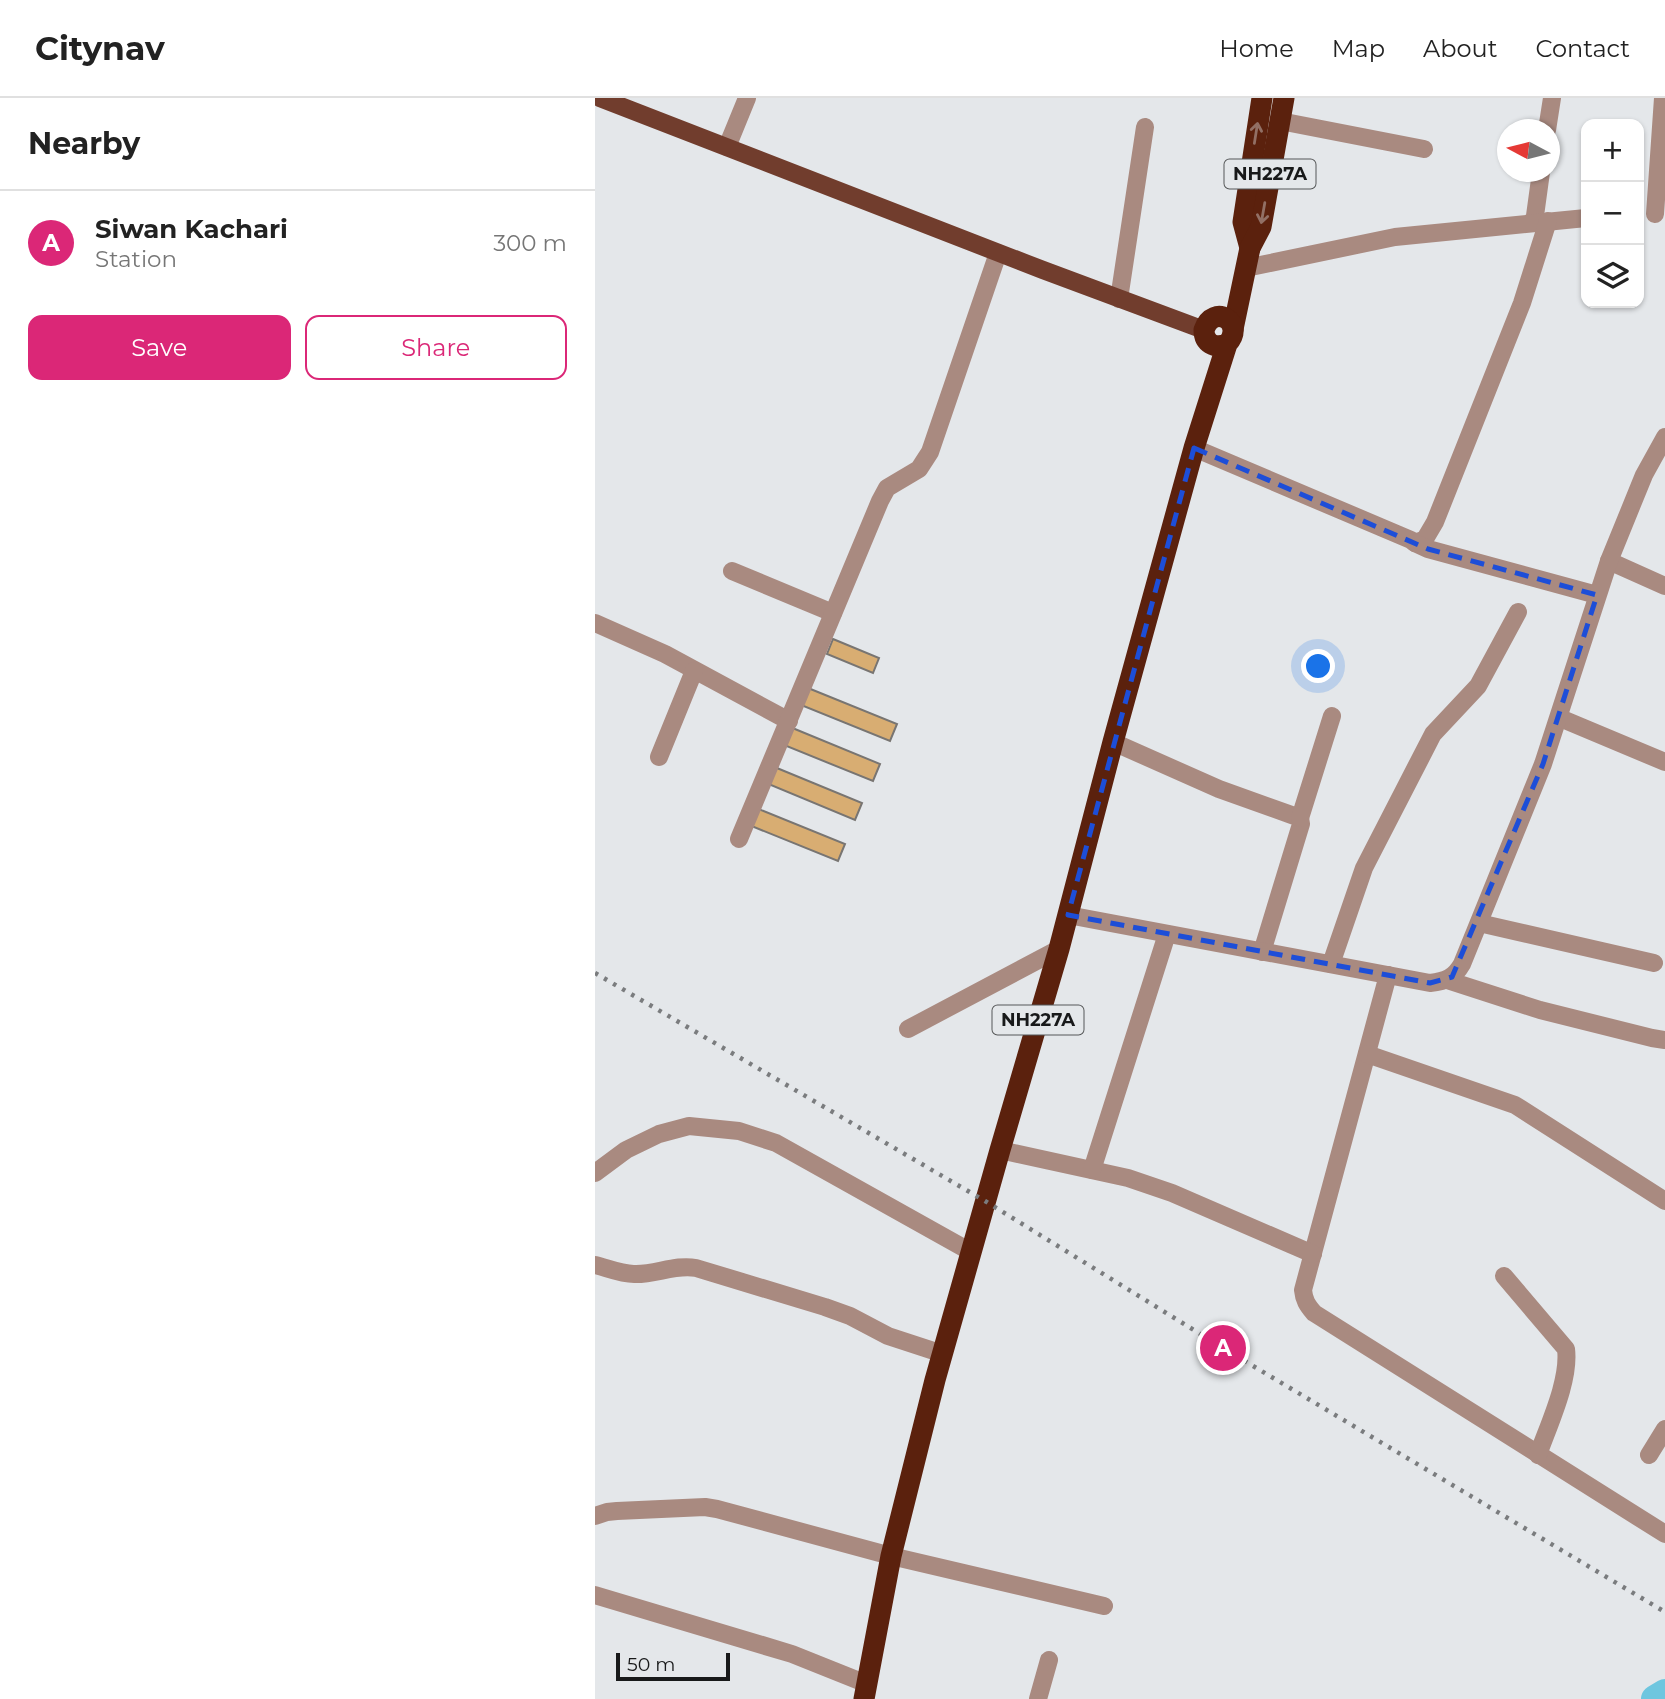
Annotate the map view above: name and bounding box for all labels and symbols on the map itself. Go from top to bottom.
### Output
north arrow [1497,119,1560,182]
one-way arrow [1250,122,1263,144]
road number: NH227A [1225,160,1315,188]
one-way arrow [1256,201,1269,224]
your location [1301,649,1335,683]
road number: NH227A [993,1006,1083,1035]
pin: A [1200,1322,1246,1374]
scale bar [616,1650,730,1682]

